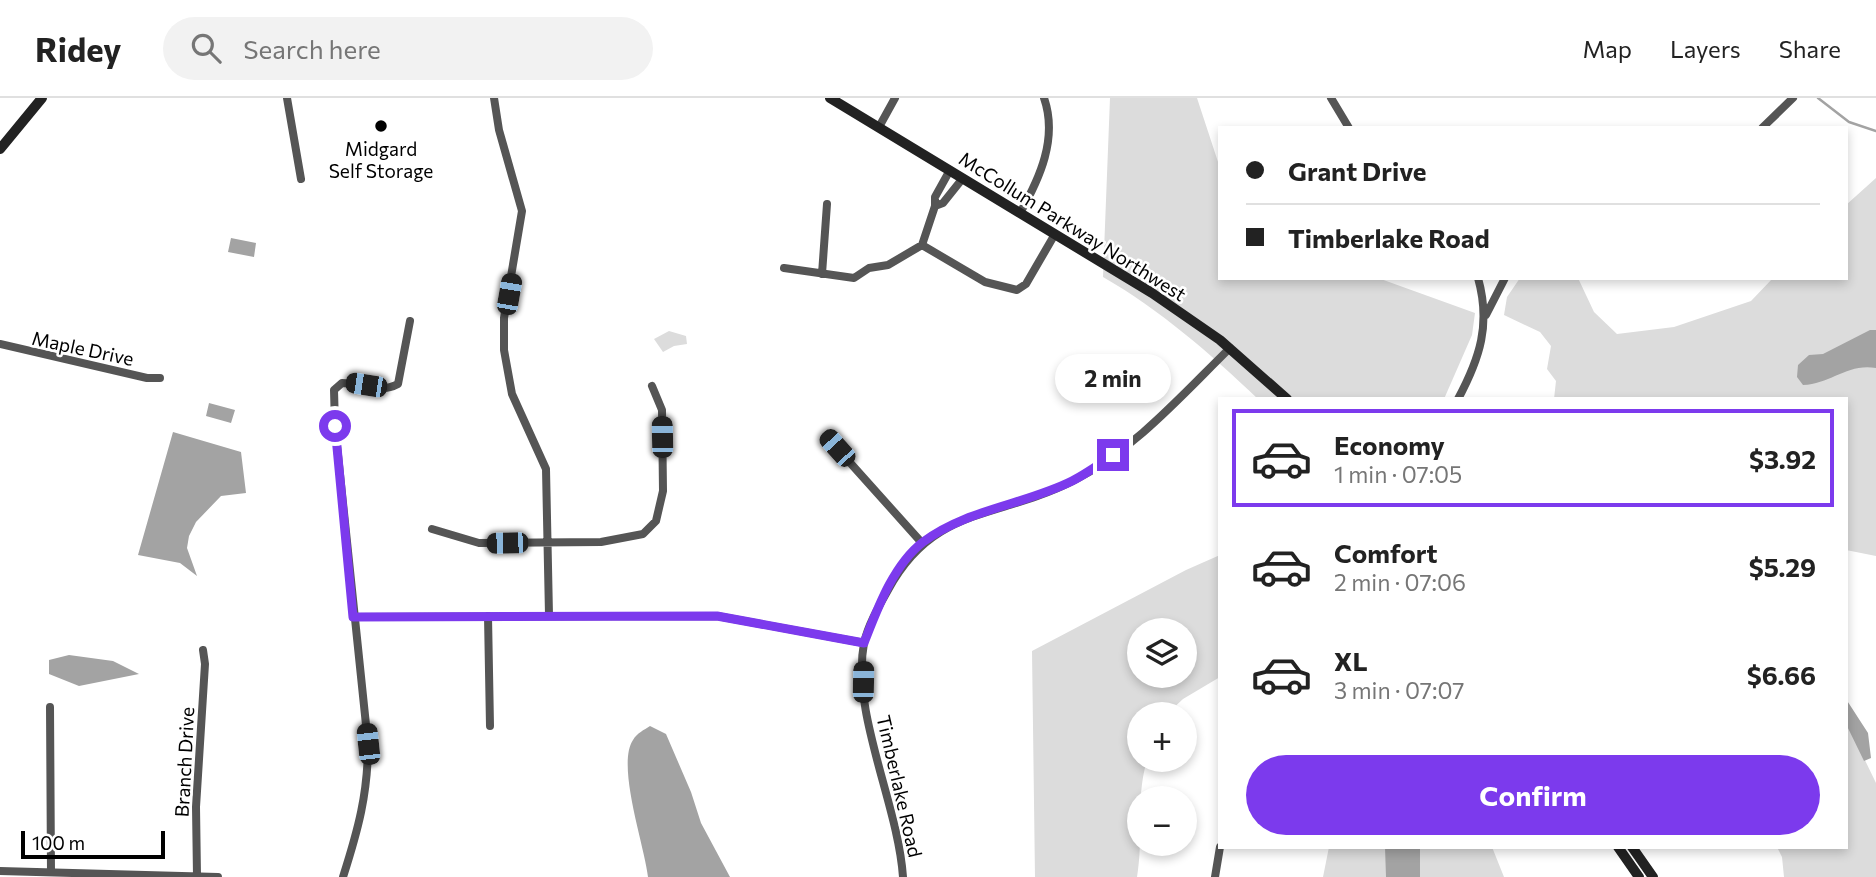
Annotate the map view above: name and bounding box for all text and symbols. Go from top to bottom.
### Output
search box [163,17,653,80]
text: Ridey [35,28,121,69]
icon: search [187,29,225,67]
text: Search here [243,33,381,64]
text: Map [1583,34,1632,63]
text: Layers [1670,34,1741,63]
text: Share [1779,34,1841,63]
marker: Midgard Self Storage [373,118,389,134]
place label: Midgard Self Storage [329,137,433,182]
street label: McCollum Parkway Northwest [955,146,1191,306]
text: Grant Drive [1288,155,1426,186]
text: Timberlake Road [1288,222,1490,253]
car [496,271,523,317]
street label: Maple Drive [30,326,136,370]
callout: 2 min [1055,354,1171,402]
text: 2 min [1084,364,1142,392]
car [344,371,389,399]
route start [319,410,351,442]
car [652,416,673,458]
car [816,425,859,471]
icon: car [1250,427,1313,490]
text: Economy [1334,429,1445,460]
route end [1097,439,1129,471]
text: $3.92 [1749,443,1816,474]
text: 1 min · 07:05 [1334,460,1462,488]
car [486,532,529,554]
icon: car [1250,535,1313,598]
text: Comfort [1334,537,1437,568]
text: $5.29 [1749,551,1816,582]
text: 2 min · 07:06 [1334,568,1466,596]
map controls [1127,618,1197,856]
button: layers [1127,618,1197,688]
icon: car [1250,643,1313,706]
text: XL [1334,645,1368,676]
text: $6.66 [1747,659,1816,690]
car [853,661,874,703]
text: 3 min · 07:07 [1334,676,1464,704]
button: + [1127,702,1197,772]
street label: Branch Drive [170,706,198,818]
street label: Timberlake Road [872,713,928,859]
car [356,722,381,766]
button: Confirm [1246,755,1820,835]
button: − [1127,786,1197,856]
scale bar [21,828,164,860]
text: 100 m [32,831,85,854]

